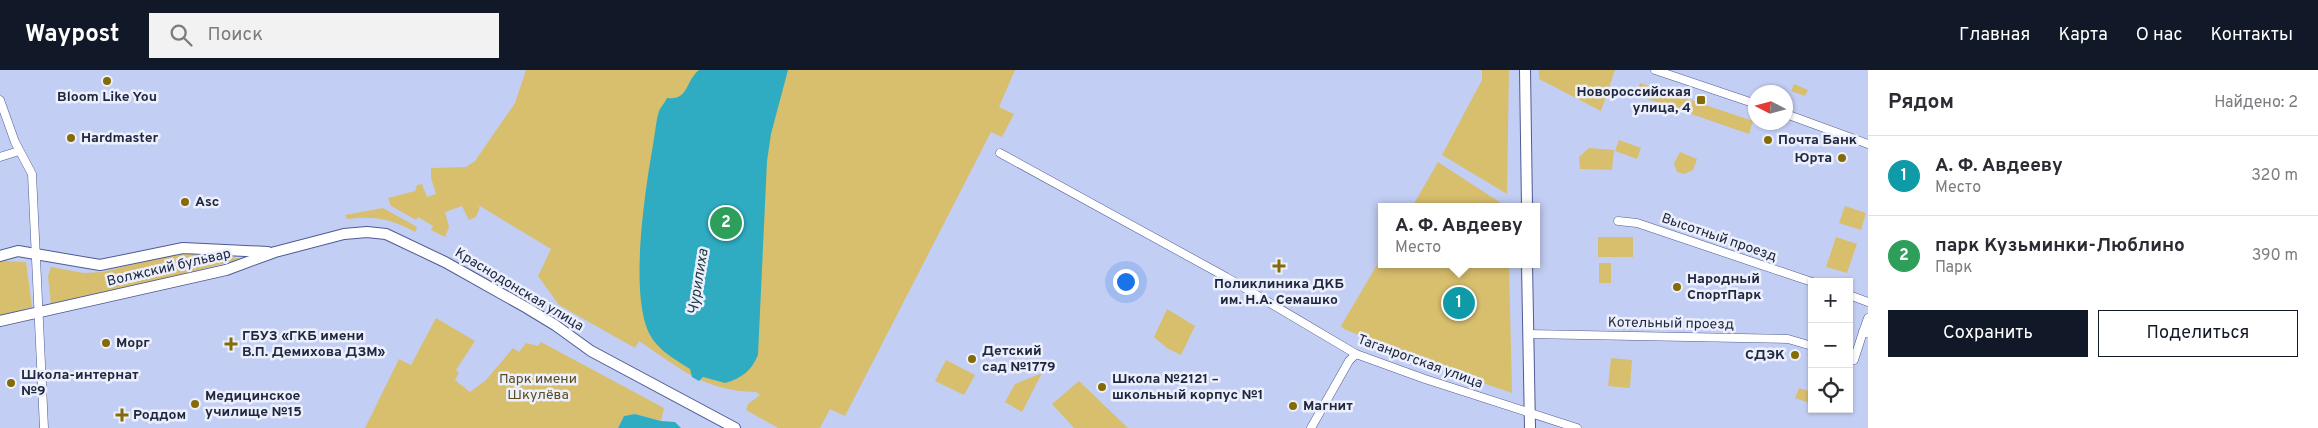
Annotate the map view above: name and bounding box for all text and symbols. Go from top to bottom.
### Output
search box [149,13,499,58]
text: Waypost [25,20,119,50]
icon: search [167,21,195,49]
text: Поиск [207,23,263,47]
text: Главная [1959,24,2030,47]
text: Карта [2058,24,2108,47]
text: О нас [2136,24,2182,47]
text: Контакты [2210,24,2293,47]
marker: Bloom Like You [101,75,113,87]
place label: Новороссийская улица, 4 [1576,84,1691,117]
north arrow [1748,85,1793,130]
place label: Bloom Like You [57,89,157,106]
text: Рядом [1888,89,1954,116]
text: Найдено: 2 [2214,93,2298,113]
marker: Новороссийская улица, 4 [1695,94,1707,106]
place label: Hardmaster [81,130,159,147]
marker: Hardmaster [65,132,77,144]
place label: Почта Банк [1778,132,1857,149]
marker: Почта Банк [1762,134,1774,146]
place label: Юрта [1794,150,1832,167]
marker: Юрта [1836,152,1848,164]
text: А. Ф. Авдееву [1935,154,2063,178]
text: 1 [1901,166,1907,186]
text: 320 m [2251,166,2298,186]
text: Место [1935,178,1981,198]
place label: Asc [195,194,219,211]
marker: Asc [179,196,191,208]
popup [1378,203,1540,268]
pin: 2 [710,204,742,242]
street label: Высотный проезд [1659,210,1779,266]
text: А. Ф. Авдееву [1395,214,1523,238]
text: парк Кузьминки-Люблино [1935,234,2185,258]
text: Место [1395,238,1441,258]
street label: Волжский бульвар [105,245,233,291]
street label: Краснодонская улица [451,245,587,335]
text: 2 [1899,246,1909,266]
text: 390 m [2252,246,2298,266]
water label: Чурилиха [684,247,714,316]
text: Парк [1935,258,1972,278]
marker: Поликлиника ДКБ им. Н.А. Семашко [1272,259,1286,273]
your location [1113,269,1139,295]
place label: Народный СпортПарк [1687,271,1761,304]
place label: Поликлиника ДКБ им. Н.А. Семашко [1214,276,1344,309]
map controls [1808,278,1853,413]
button: + [1808,278,1853,323]
marker: Народный СпортПарк [1671,281,1683,293]
pin: 1 [1443,284,1475,322]
button: Сохранить [1888,310,2088,357]
button: Поделиться [2098,310,2298,357]
street label: Котельный проезд [1608,314,1734,334]
button: − [1808,323,1853,368]
place label: ГБУЗ «ГКБ имени В.П. Демихова ДЗМ» [242,328,385,361]
street label: Таганрогская улица [1355,331,1485,393]
place label: Морг [116,335,150,352]
marker: Морг [100,337,112,349]
marker: ГБУЗ «ГКБ имени В.П. Демихова ДЗМ» [224,337,238,351]
place label: Детский сад №1779 [982,343,1056,376]
place label: СДЭК [1745,347,1785,364]
marker: СДЭК [1789,349,1801,361]
marker: Детский сад №1779 [966,353,978,365]
place label: Школа-интернат №9 [21,367,139,400]
button: locate [1808,368,1853,413]
park label: Парк имени Шкулёва [499,371,577,404]
place label: Школа №2121 – школьный корпус №1 [1112,371,1263,404]
marker: Школа-интернат №9 [5,377,17,389]
marker: Школа №2121 – школьный корпус №1 [1096,381,1108,393]
place label: Медицинское училище №15 [205,388,302,421]
marker: Медицинское училище №15 [189,398,201,410]
place label: Магнит [1303,398,1353,415]
marker: Магнит [1287,400,1299,412]
place label: Роддом [133,407,186,424]
marker: Роддом [115,408,129,422]

